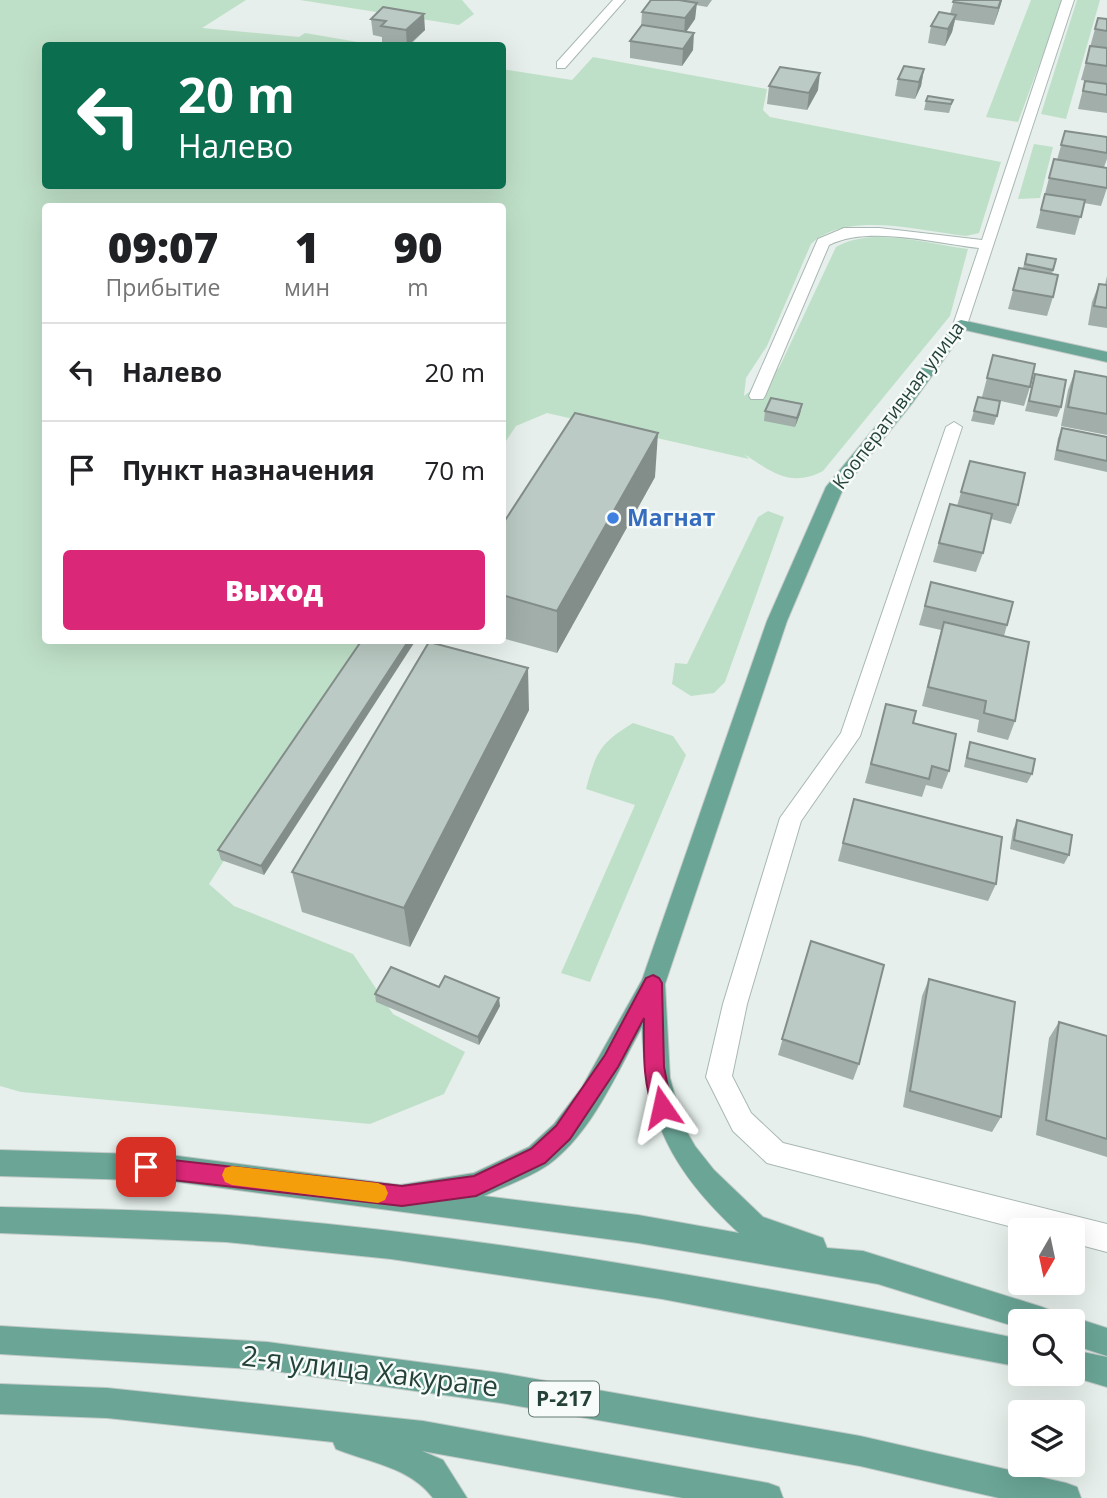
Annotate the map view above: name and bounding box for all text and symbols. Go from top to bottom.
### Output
text: 20 m [178,61,295,127]
icon: left [63,70,154,161]
text: Налево [178,124,293,167]
text: 09:07 [108,218,218,275]
text: 1 [295,218,319,275]
text: 90 [393,218,443,275]
text: Прибытие [105,271,221,303]
text: мин [284,271,330,303]
text: m [407,271,429,303]
street label: Кооперативная улица [826,316,970,494]
icon: left [63,353,101,391]
text: Налево [122,354,222,390]
text: 20 m [424,354,485,390]
icon: arrive [63,451,101,489]
text: Пункт назначения [122,452,375,488]
text: 70 m [424,452,485,488]
place label: Магнат [627,501,716,533]
marker: Магнат [605,510,621,526]
button: Выход [63,550,485,630]
position arrow [625,1070,699,1144]
pin [116,1137,176,1197]
icon: arrive [127,1148,165,1186]
north arrow [1008,1218,1085,1295]
map controls [1008,1218,1085,1477]
button: search [1008,1309,1085,1386]
street label: 2-я улица Хакурате [240,1335,500,1405]
road number: Р-217 [529,1382,599,1416]
button: layers [1008,1400,1085,1477]

